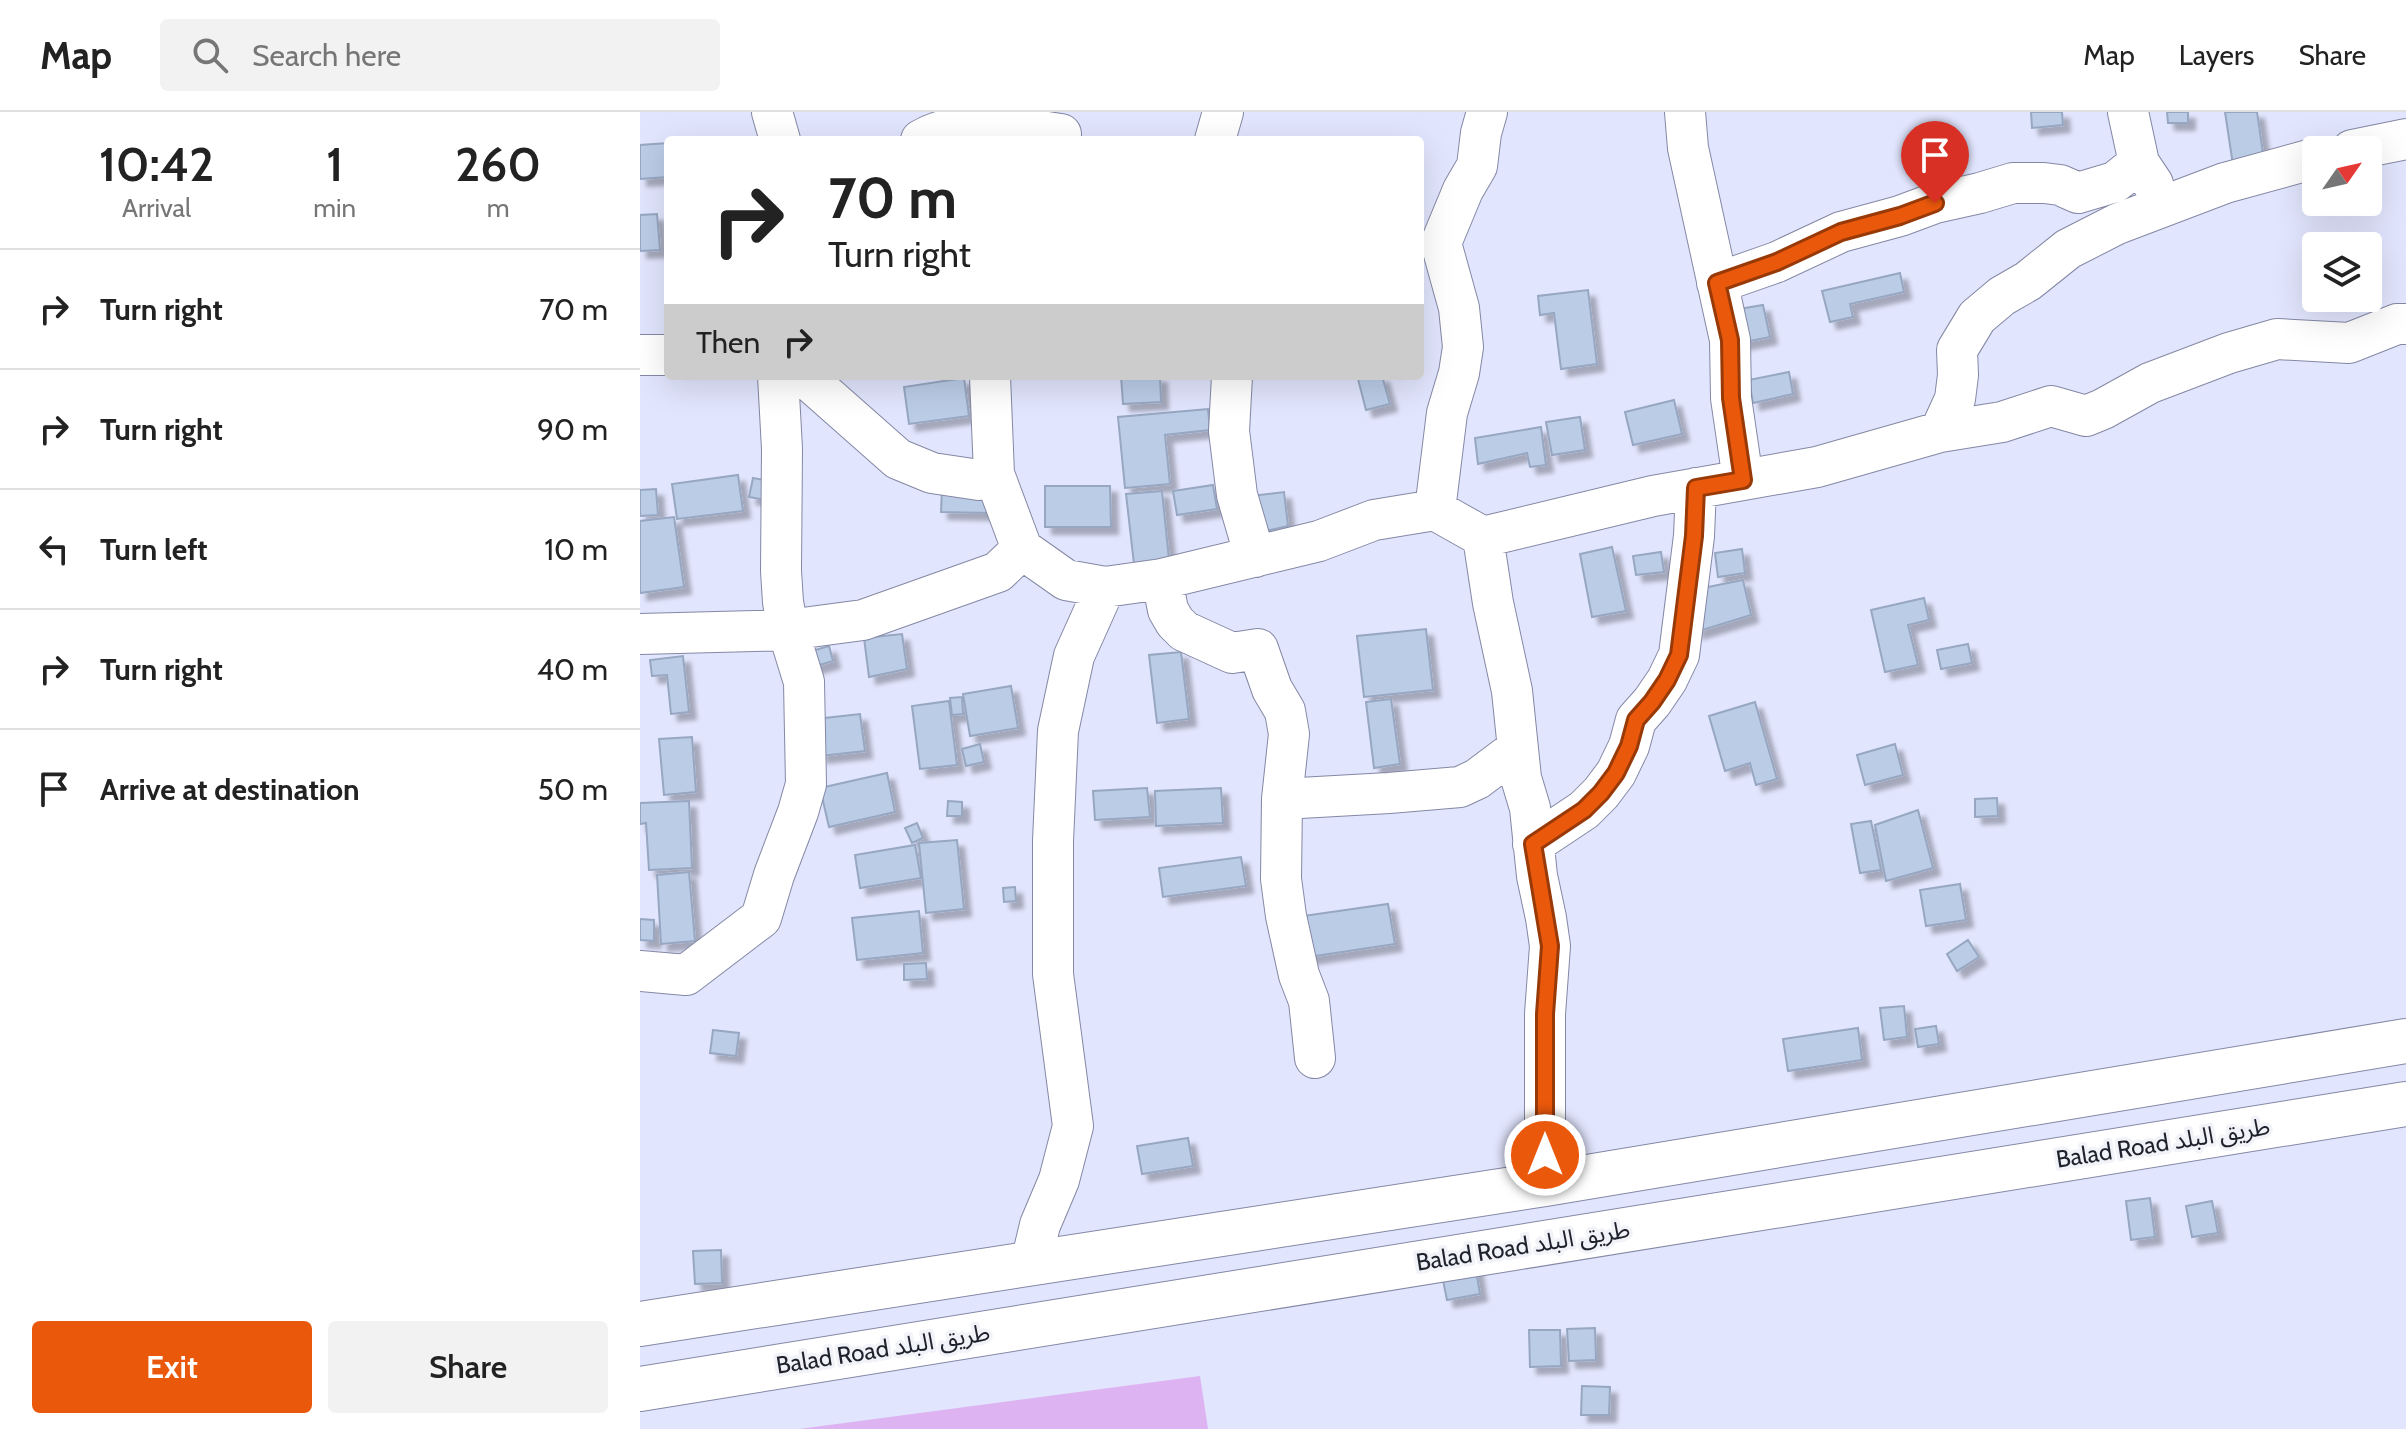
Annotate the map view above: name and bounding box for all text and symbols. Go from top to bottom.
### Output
search box [160,19,720,91]
text: Map [40,32,112,79]
icon: search [188,33,232,77]
text: Search here [252,37,401,74]
text: Map [2083,38,2135,72]
text: Layers [2179,38,2254,72]
text: Share [2298,38,2366,72]
pin [1901,121,1969,203]
icon: arrive [1913,133,1957,177]
text: 10:42 [99,135,214,193]
text: 1 [326,135,343,193]
text: 260 [455,135,541,193]
north arrow [2302,136,2382,216]
map controls [2302,136,2382,312]
text: 70 m [828,164,957,232]
icon: right [696,168,800,272]
text: Arrival [122,192,191,224]
text: min [313,192,356,224]
text: m [487,192,509,224]
text: Turn right [828,232,971,276]
button: layers [2302,232,2382,312]
icon: right [32,287,76,331]
text: Turn right [100,291,223,328]
text: 70 m [539,291,608,328]
icon: right [776,320,820,364]
text: Then [696,324,760,361]
icon: right [32,407,76,451]
text: Turn right [100,411,223,448]
text: 90 m [537,411,608,448]
icon: left [32,527,76,571]
text: Turn left [100,531,208,568]
text: 10 m [544,531,608,568]
icon: right [32,647,76,691]
text: Turn right [100,651,223,688]
text: 40 m [537,651,608,688]
icon: arrive [32,767,76,811]
text: Arrive at destination [100,771,360,808]
text: 50 m [538,771,608,808]
street label: Balad Road طريق البلد [2054,1111,2272,1175]
position arrow [1503,1113,1587,1197]
street label: Balad Road طريق البلد [1414,1214,1632,1278]
street label: Balad Road طريق البلد [774,1317,992,1381]
button: Exit [32,1321,312,1413]
button: Share [328,1321,608,1413]

